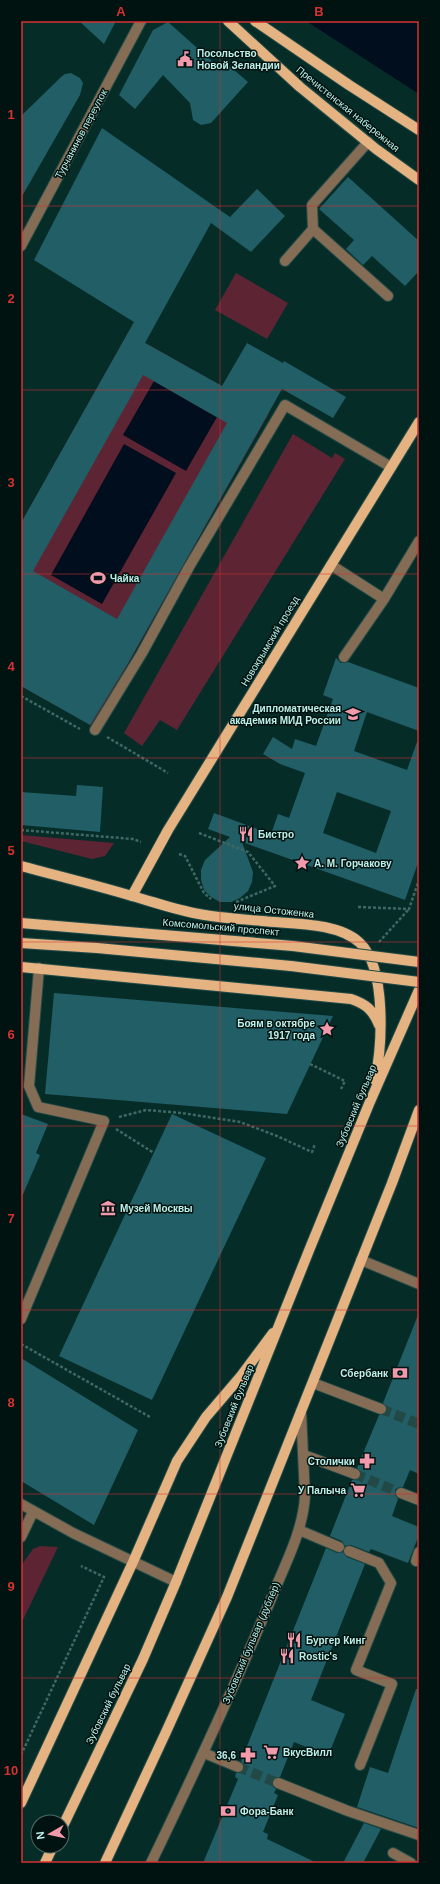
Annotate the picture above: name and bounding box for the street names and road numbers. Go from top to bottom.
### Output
street label: Пречистенская набережная [294,64,402,154]
street label: Турчанинов переулок [53,87,110,181]
street label: Новокрымский проезд [239,594,301,688]
street label: улица Остоженка [233,900,315,920]
street label: Комсомольский проспект [162,916,280,938]
street label: Зубовский бульвар [334,1063,379,1149]
street label: Зубовский бульвар [212,1362,256,1449]
street label: Зубовский бульвар (дублёр) [220,1580,282,1706]
street label: Зубовский бульвар [84,1661,133,1746]

